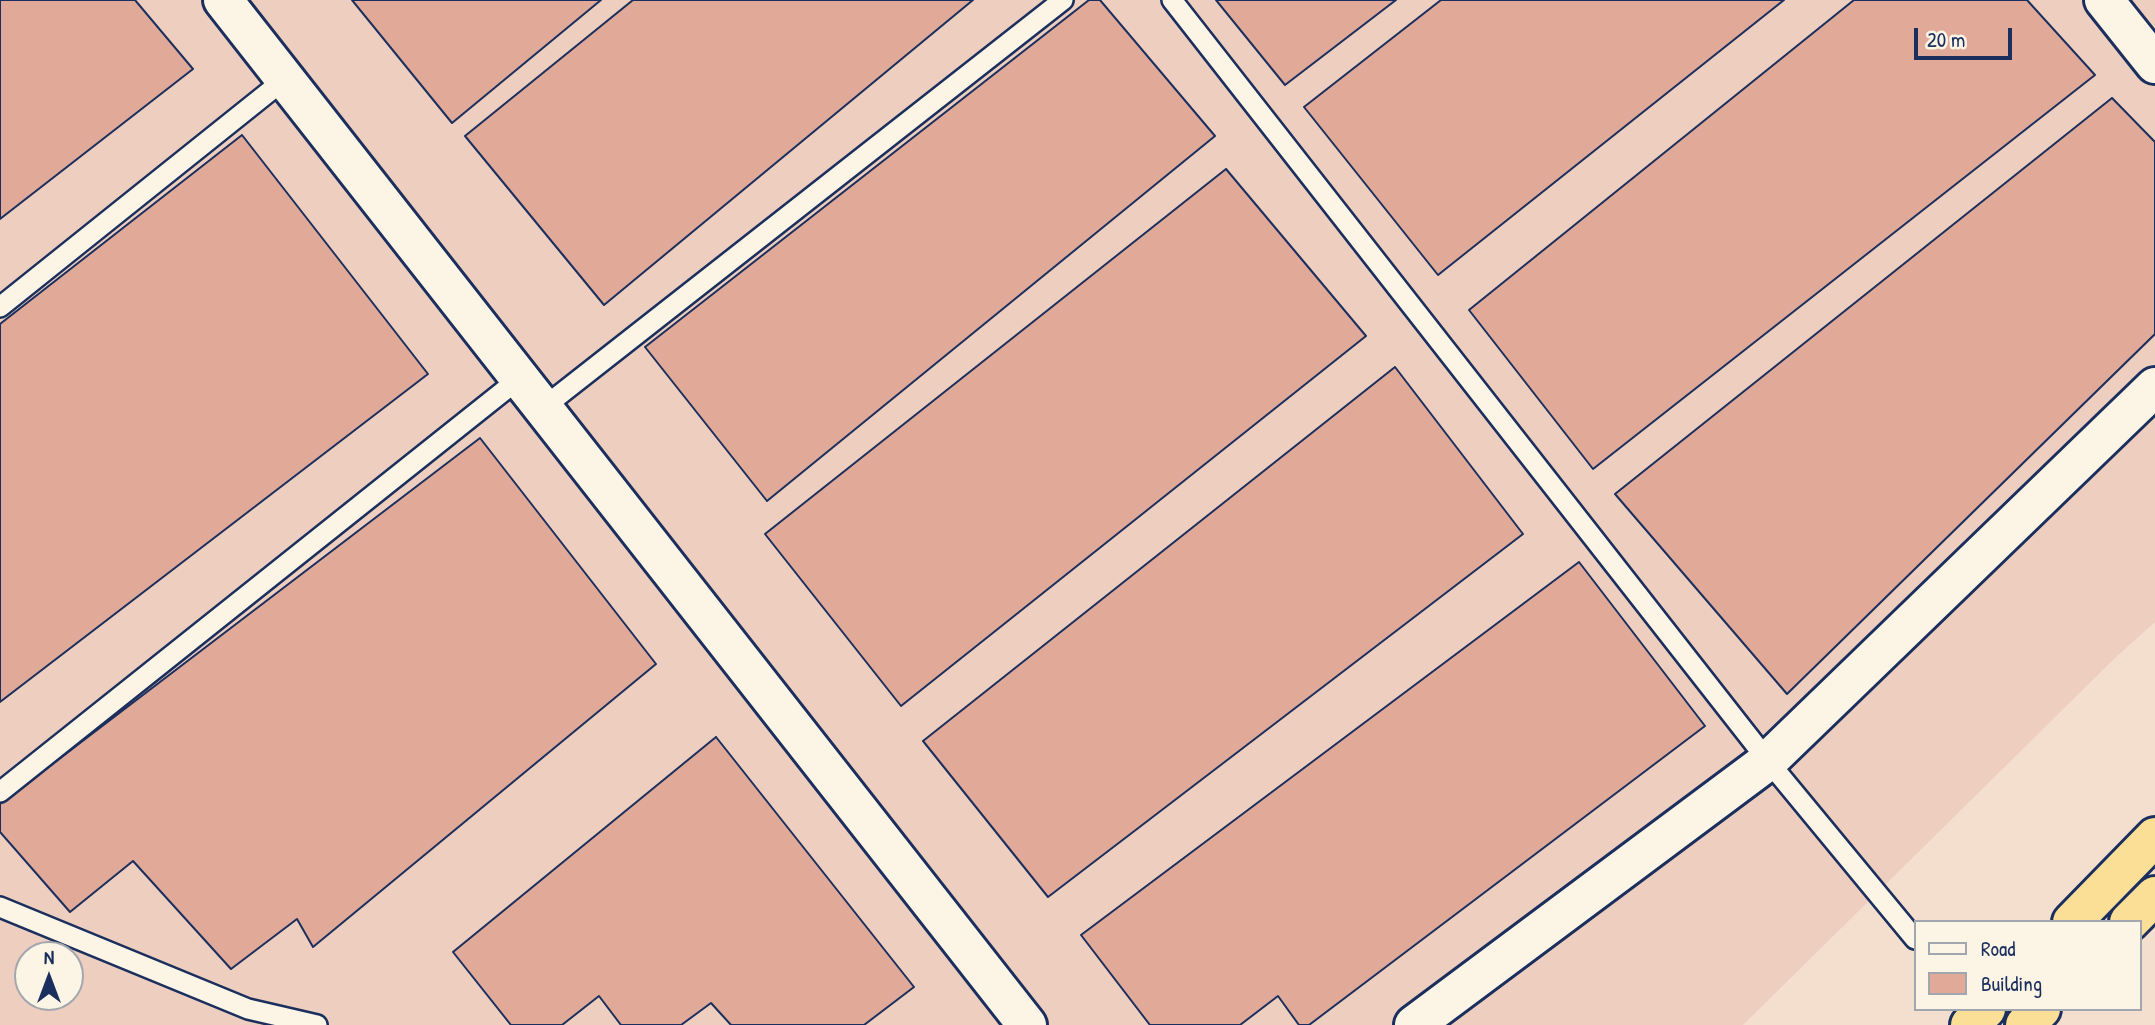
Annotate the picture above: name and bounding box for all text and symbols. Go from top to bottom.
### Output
scale bar [1917,14,2015,58]
text: 20 m [1927,25,1965,54]
legend [1913,920,2141,1011]
text: Road [1981,934,2015,963]
north arrow [14,941,84,1011]
text: N [44,944,54,970]
text: Building [1981,969,2042,998]

